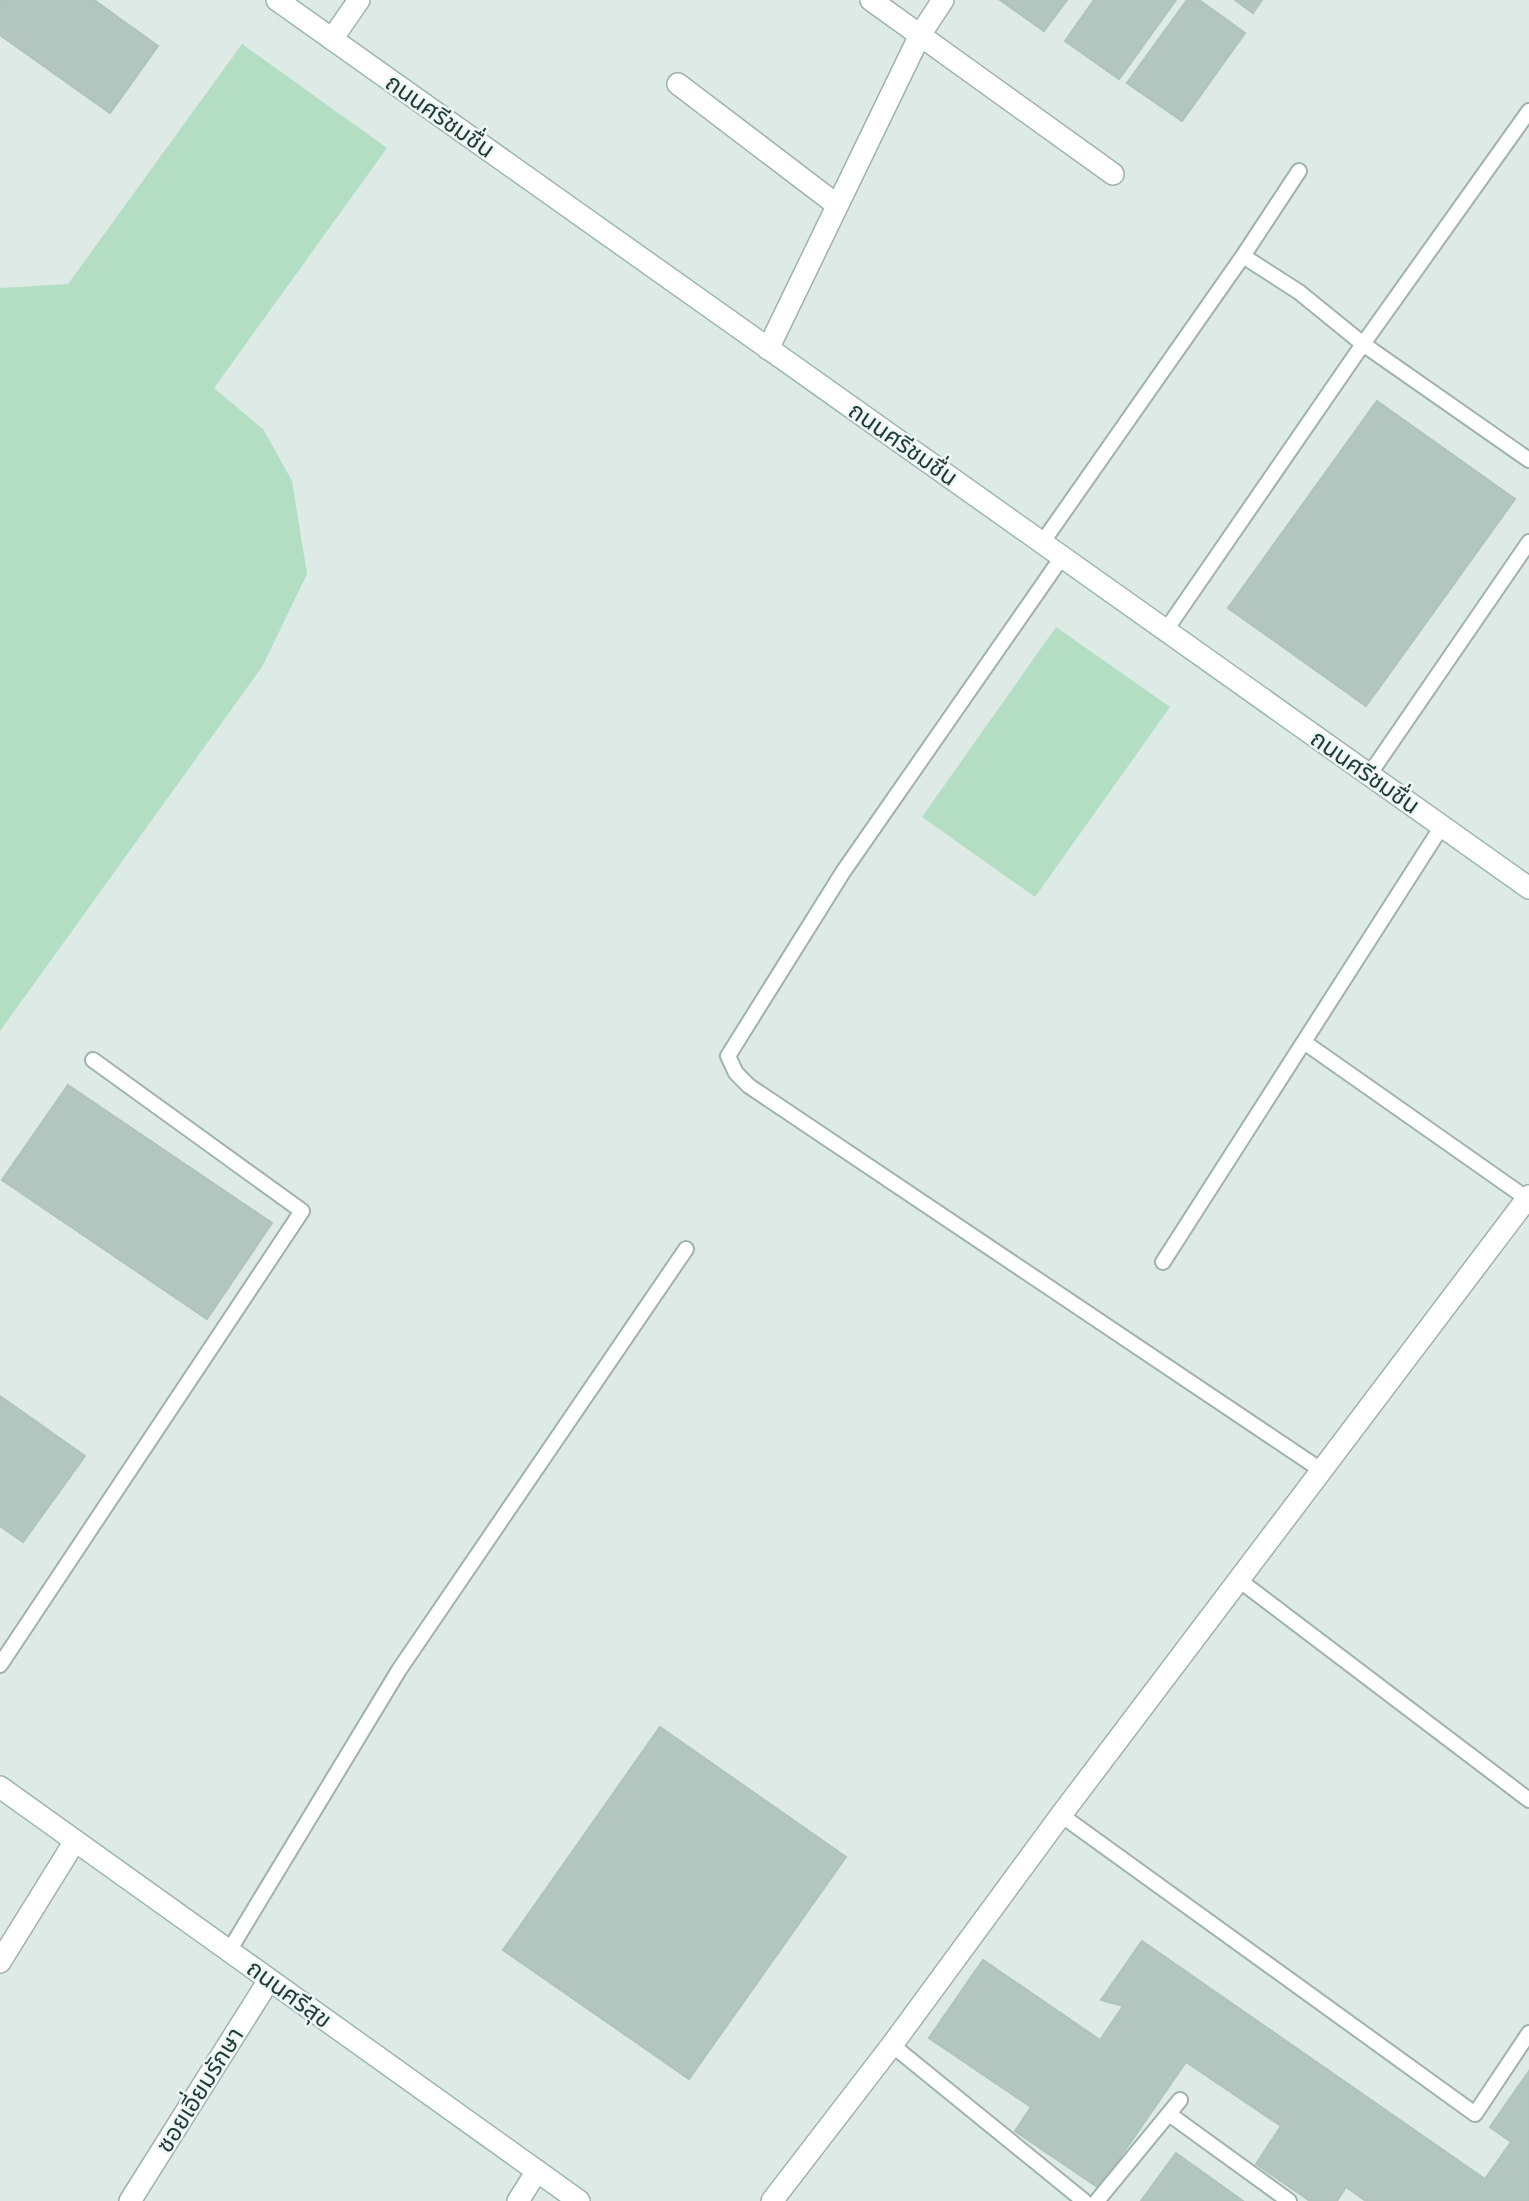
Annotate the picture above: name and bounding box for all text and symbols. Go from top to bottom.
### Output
street label: ถนนศรีชมชื่น [380,66,502,165]
street label: ถนนศรีชมชื่น [843,394,965,493]
street label: ถนนศรีชมชื่น [1305,722,1427,821]
street label: ถนนศรีสุข [241,1952,338,2035]
street label: ซอยเอี่ยมรักษา [148,2021,250,2158]

